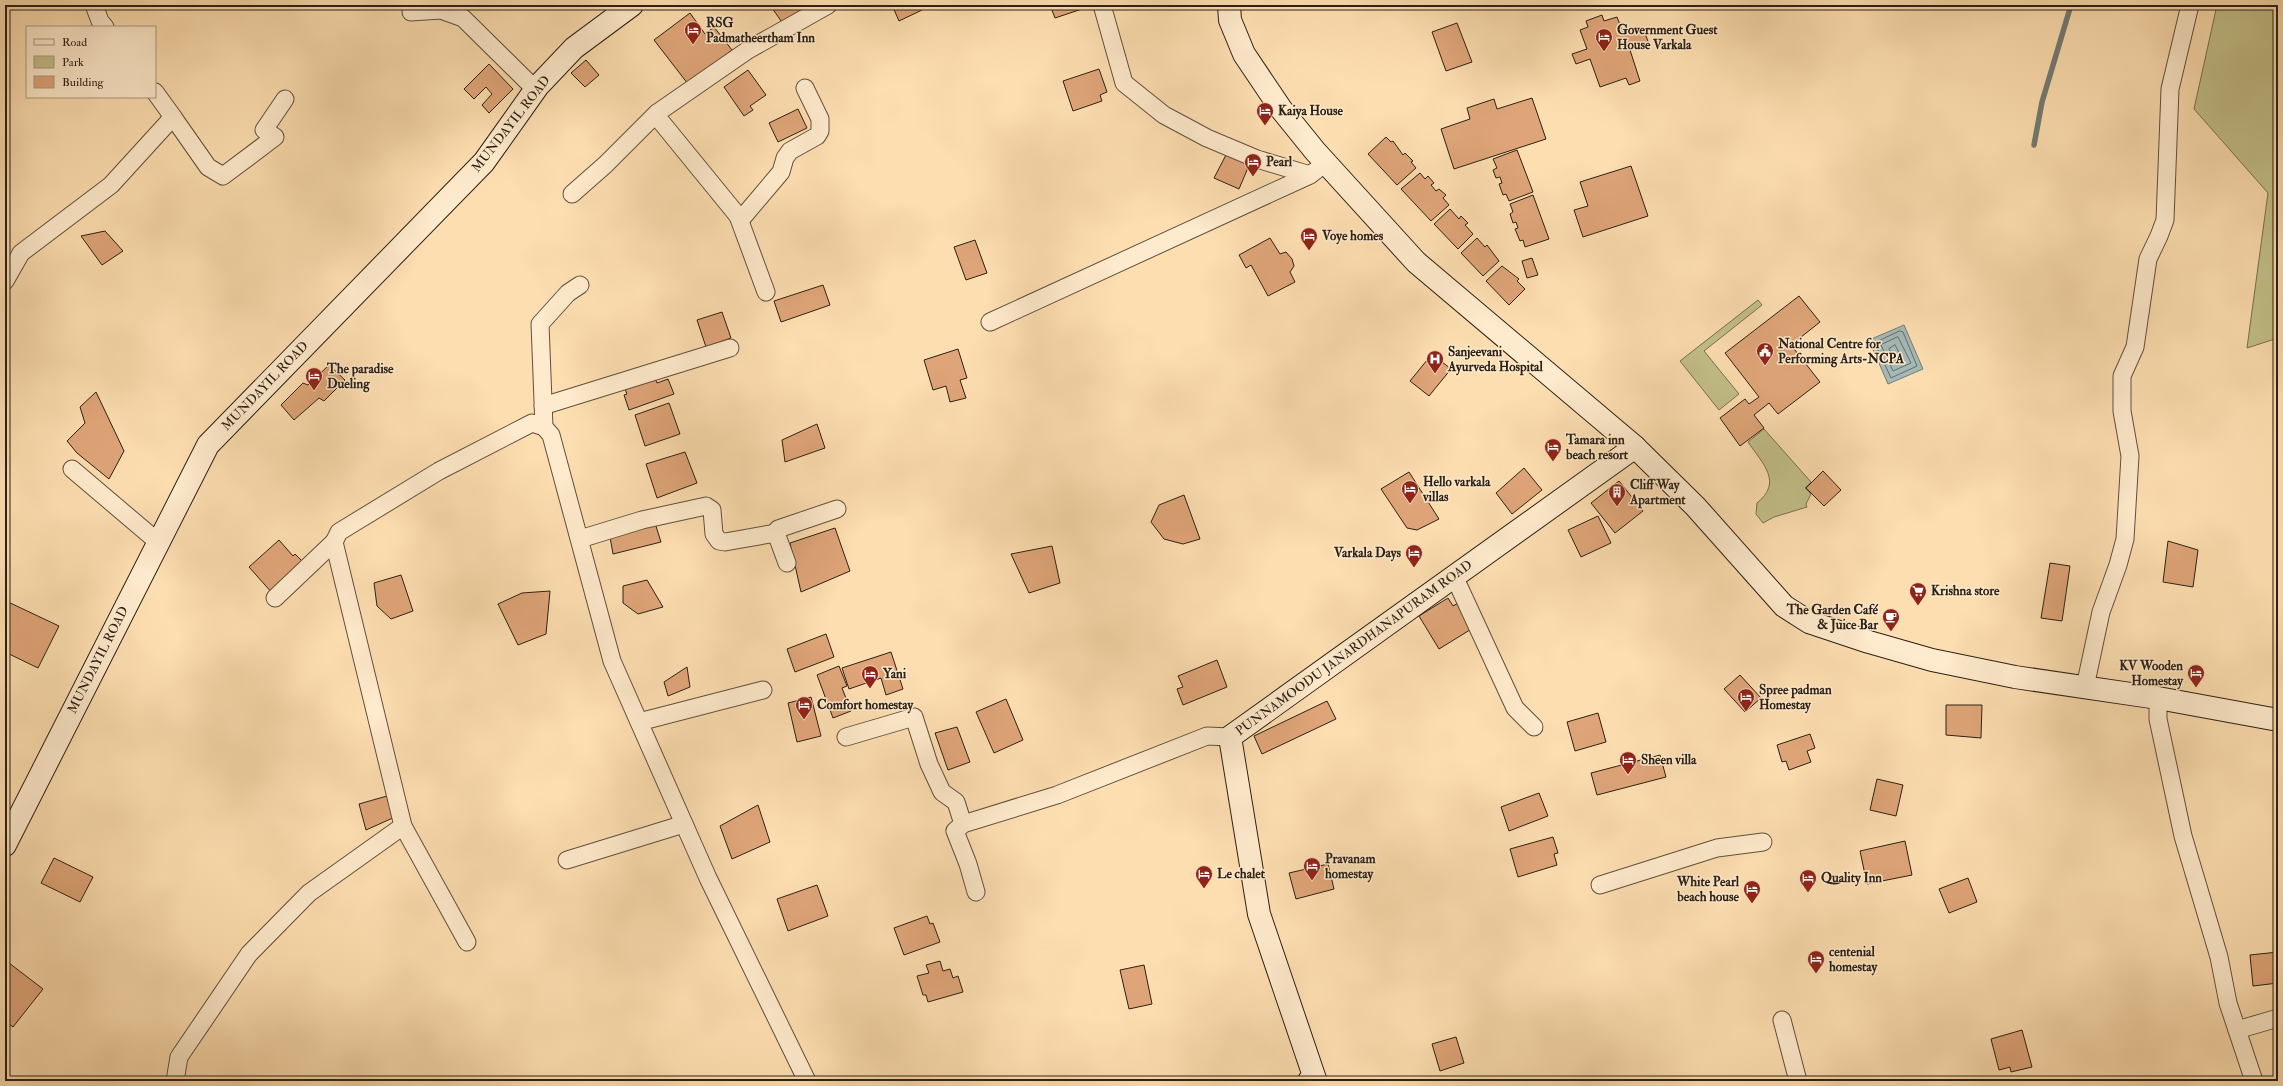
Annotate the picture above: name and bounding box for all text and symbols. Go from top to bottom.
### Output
place label: RSG Padmatheertham Inn [706,15,815,46]
hotel icon: RSG Padmatheertham Inn [683,20,703,45]
place label: Government Guest House Varkala [1617,22,1718,53]
legend [26,26,156,98]
hotel icon: Government Guest House Varkala [1594,27,1614,52]
text: Road [62,35,87,50]
text: Park [62,55,84,70]
street label: MUNDAYIL ROAD [468,73,554,175]
text: Building [62,75,105,90]
hotel icon: Kaiya House [1255,101,1275,126]
place label: Kaiya House [1278,103,1344,120]
hotel icon: Pearl [1243,152,1263,177]
place label: Pearl [1266,154,1293,170]
hotel icon: Voye homes [1299,226,1319,251]
place label: Voye homes [1321,228,1384,245]
place label: National Centre for Performing Arts-NCPA [1777,336,1905,368]
street label: MUNDAYIL ROAD [218,338,312,434]
public building icon: National Centre for Performing Arts-NCPA [1755,341,1775,366]
place label: Sanjeevani Ayurveda Hospital [1447,344,1543,376]
hospital icon: Sanjeevani Ayurveda Hospital [1425,349,1445,374]
place label: The paradise Dueling [326,361,394,393]
hotel icon: The paradise Dueling [304,366,324,391]
place label: Tamara inn beach resort [1565,432,1629,463]
hotel icon: Tamara inn beach resort [1543,437,1563,462]
place label: Hello varkala villas [1422,474,1491,505]
place label: Cliff Way Apartment [1629,477,1686,509]
hotel icon: Hello varkala villas [1400,479,1420,504]
building icon: Cliff Way Apartment [1607,482,1627,507]
hotel icon: Varkala Days [1404,543,1424,568]
place label: Varkala Days [1333,545,1402,562]
street label: PUNNAMOODU JANARDHANAPURAM ROAD [1233,557,1475,739]
supermarket icon: Krishna store [1908,581,1928,606]
place label: Krishna store [1931,583,2000,599]
place label: The Garden Café & Juice Bar [1786,602,1879,634]
street label: MUNDAYIL ROAD [64,604,132,716]
cafe icon: The Garden Café & Juice Bar [1881,607,1901,632]
place label: KV Wooden Homestay [2119,658,2184,690]
hotel icon: KV Wooden Homestay [2186,663,2206,688]
hotel icon: Yani [860,664,880,689]
place label: Yani [882,666,907,682]
place label: Spree padman Homestay [1759,682,1832,714]
hotel icon: Spree padman Homestay [1736,687,1756,712]
hotel icon: Comfort homestay [794,695,814,720]
place label: Comfort homestay [817,697,914,714]
hotel icon: Sheen villa [1618,750,1638,775]
place label: Sheen villa [1641,752,1697,768]
place label: Pravanam homestay [1325,851,1376,883]
hotel icon: Pravanam homestay [1302,856,1322,881]
hotel icon: Le chalet [1194,864,1214,889]
place label: Le chalet [1217,866,1266,882]
hotel icon: Quality Inn [1798,868,1818,893]
place label: Quality Inn [1821,870,1882,887]
place label: White Pearl beach house [1676,874,1740,905]
hotel icon: White Pearl beach house [1742,879,1762,904]
place label: centenial homestay [1829,944,1878,976]
hotel icon: centenial homestay [1806,949,1826,974]

